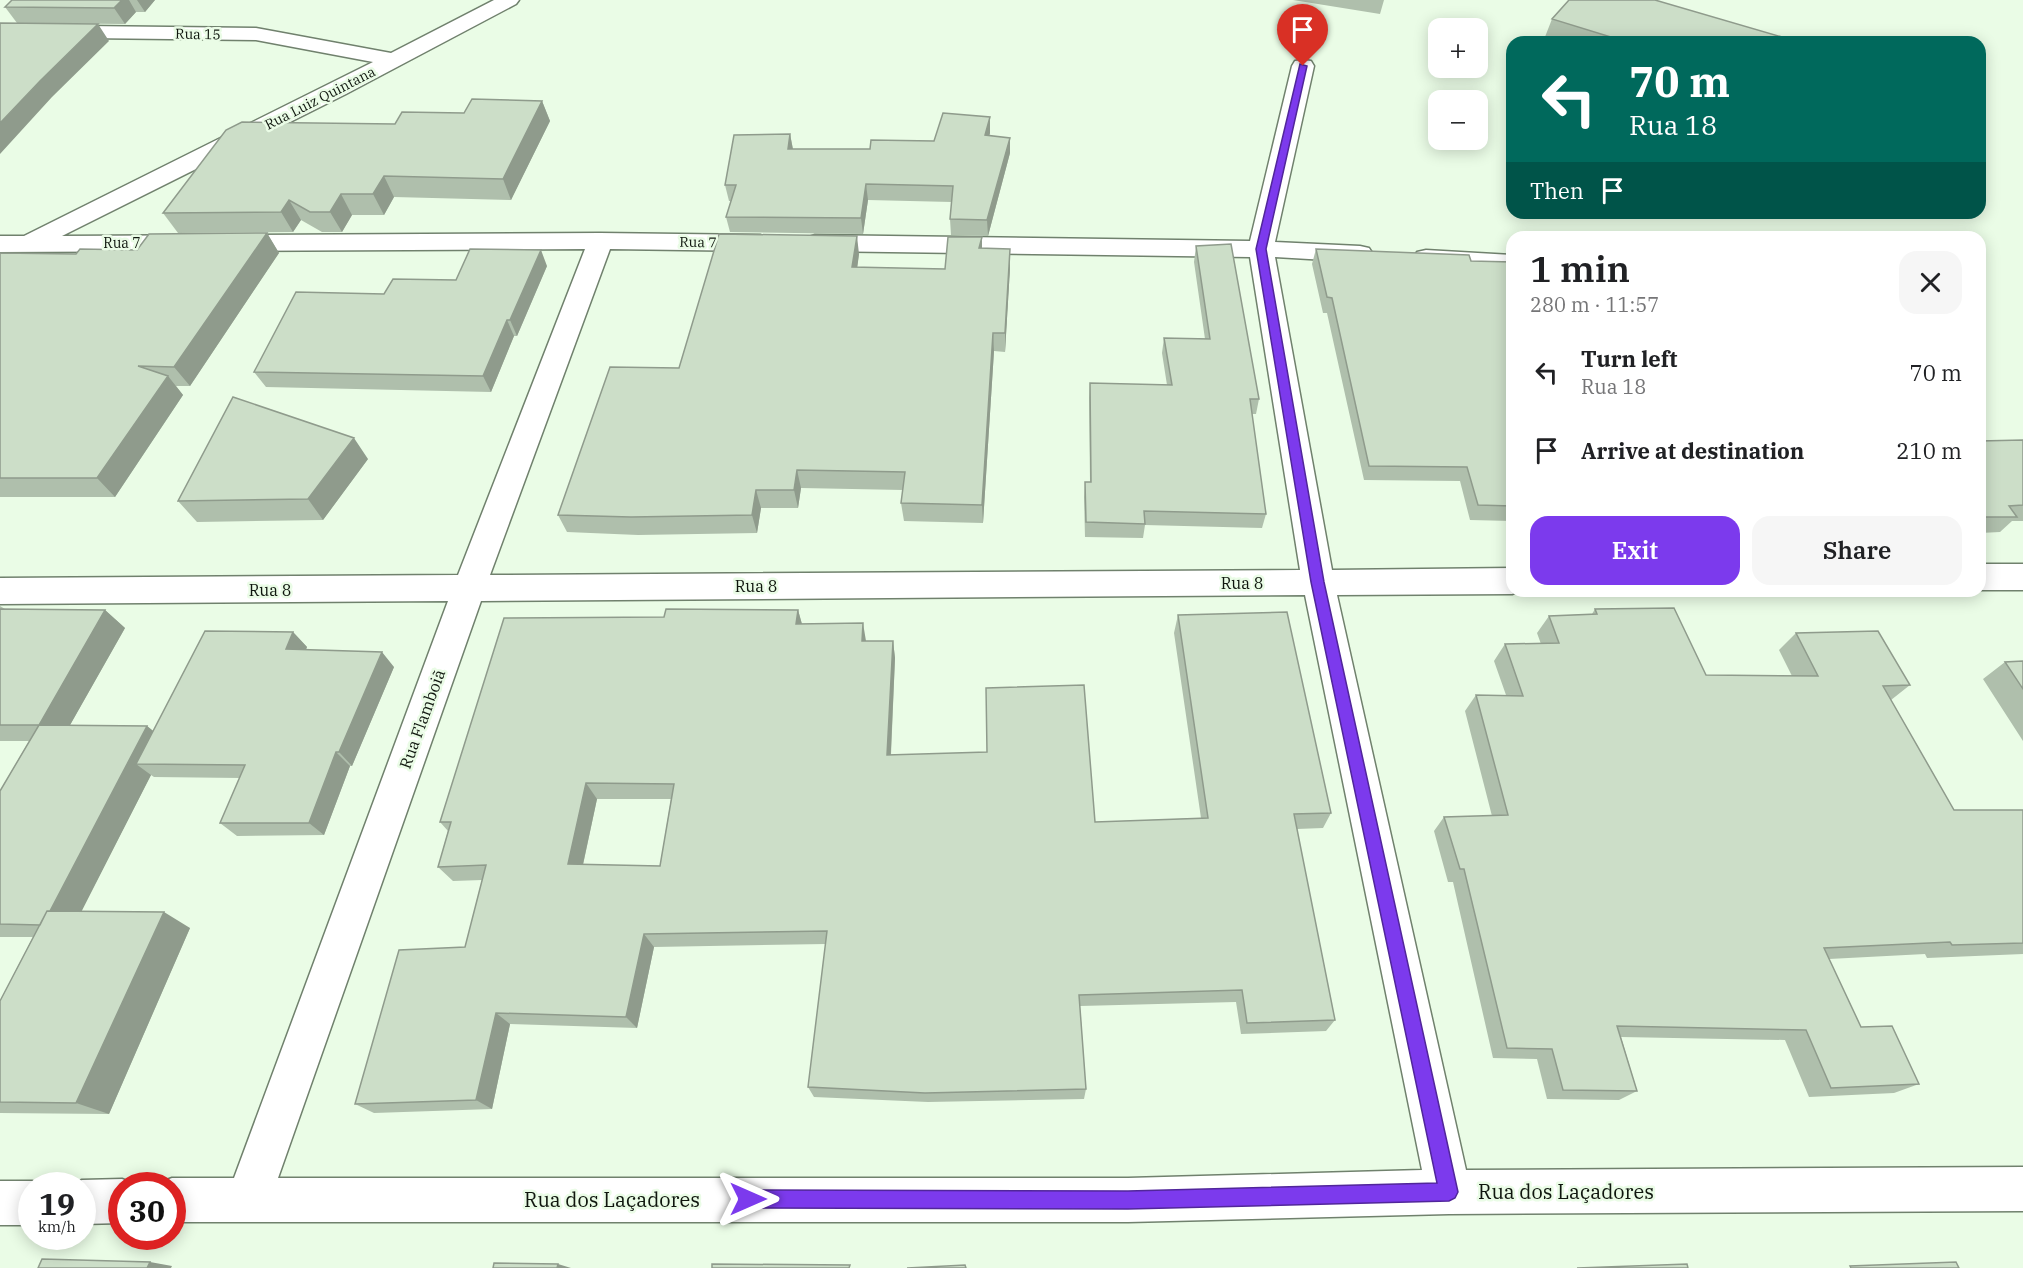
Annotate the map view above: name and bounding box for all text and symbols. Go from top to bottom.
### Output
pin [1277,4,1328,66]
icon: arrive [1286,13,1319,46]
map controls [1428,18,1488,150]
button: + [1428,18,1488,78]
street label: Rua 15 [175,25,221,43]
text: 70 m [1629,54,1730,109]
icon: left [1530,60,1608,138]
street label: Rua Luiz Quintana [262,62,379,134]
button: − [1428,90,1488,150]
text: Rua 18 [1629,107,1717,142]
icon: arrive [1596,174,1629,207]
text: Then [1530,176,1584,205]
street label: Rua 7 [679,233,717,251]
street label: Rua 7 [103,234,141,252]
text: 1 min [1530,245,1630,292]
button: close [1899,251,1962,314]
text: 280 m · 11:57 [1530,291,1659,318]
text: Turn left [1581,344,1677,373]
icon: left [1530,356,1563,389]
text: 70 m [1910,358,1962,387]
text: Rua 18 [1581,373,1646,400]
icon: arrive [1530,434,1563,467]
text: Arrive at destination [1581,436,1804,465]
text: 210 m [1896,436,1962,465]
button: Exit [1530,516,1740,585]
button: Share [1752,516,1962,585]
street label: Rua 8 [1221,573,1263,593]
street label: Rua 8 [735,576,777,596]
street label: Rua 8 [249,580,291,600]
street label: Rua Flamboiã [395,666,449,771]
position arrow [716,1167,780,1231]
speed limit sign: 30 [108,1172,186,1250]
street label: Rua dos Laçadores [1478,1178,1654,1205]
text: 19 [39,1184,75,1223]
street label: Rua dos Laçadores [524,1186,700,1213]
text: km/h [38,1217,76,1236]

